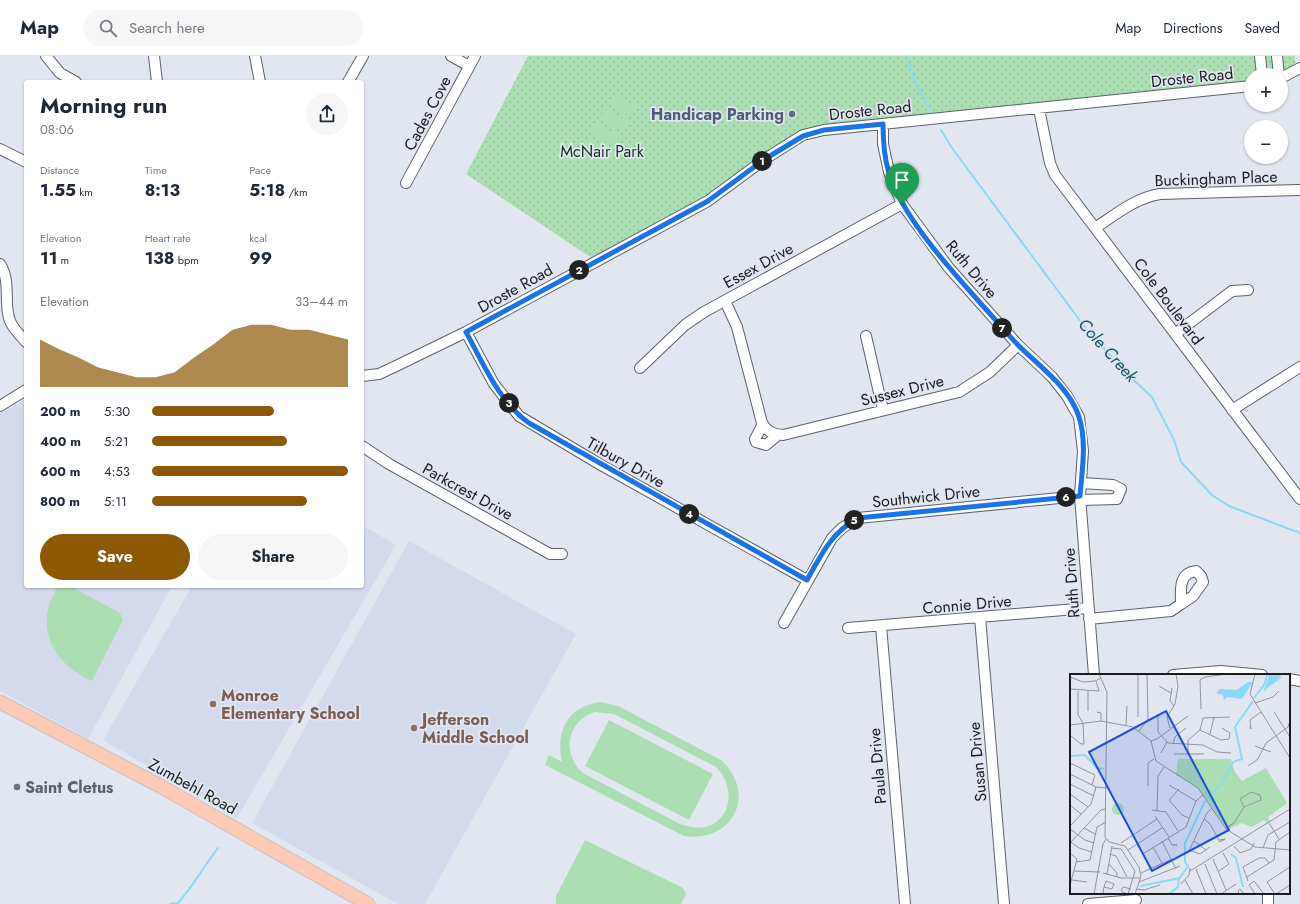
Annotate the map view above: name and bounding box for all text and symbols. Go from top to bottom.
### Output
search box [83,10,363,46]
text: Map [20,14,59,41]
icon: search [97,17,119,39]
text: Search here [129,17,205,39]
text: Map [1115,18,1141,38]
text: Directions [1163,18,1223,38]
text: Saved [1245,18,1280,38]
street label: Droste Road [1150,62,1234,93]
map controls [1244,68,1288,164]
button: + [1244,68,1288,112]
street label: Cades Cove [398,72,457,155]
text: Morning run [40,89,167,121]
button: share [306,93,348,135]
street label: Droste Road [828,95,912,126]
place label: Handicap Parking [651,103,784,126]
marker: Handicap Parking [787,109,797,119]
text: 08:06 [40,120,74,139]
button: − [1244,120,1288,164]
park label: McNair Park [560,140,645,163]
pin: 1 [752,151,772,171]
text: 1 [759,153,765,169]
text: Distance [40,162,79,178]
text: Time [145,162,167,178]
text: Pace [249,162,271,178]
pin [885,163,919,204]
street label: Buckingham Place [1154,165,1278,192]
icon: arrive [891,169,913,191]
text: 1.55 [40,178,76,202]
text: 8:13 [145,178,180,202]
text: 5:18 [249,178,285,202]
text: km [76,184,93,200]
text: /km [285,184,307,200]
text: Elevation [40,230,82,246]
text: Heart rate [145,230,191,246]
text: kcal [249,230,267,246]
street label: Ruth Drive [940,235,1003,304]
street label: Essex Drive [719,237,797,294]
text: 11 [40,246,57,270]
text: 138 [145,246,175,270]
text: 99 [249,246,272,270]
text: m [57,252,69,268]
text: bpm [175,252,199,268]
street label: Cole Boulevard [1128,253,1209,350]
street label: Droste Road [473,258,557,319]
pin: 2 [569,260,589,280]
text: 2 [575,262,583,278]
text: Elevation [40,292,89,311]
text: 33–44 m [295,292,348,311]
water label: Cole Creek [1073,313,1144,388]
pin: 7 [992,318,1012,338]
text: 7 [999,320,1005,336]
street label: Sussex Drive [858,369,946,412]
pin: 3 [499,393,519,413]
text: 3 [506,395,512,411]
text: 200 m [40,402,80,421]
text: 5:30 [104,402,130,421]
street label: Tilbury Drive [582,431,669,493]
text: 400 m [40,432,81,451]
text: 5:21 [104,432,128,451]
street label: Parkcrest Drive [418,457,517,526]
text: 600 m [40,462,80,481]
text: 4:53 [104,462,130,481]
street label: Southwick Drive [871,479,981,514]
pin: 6 [1056,487,1076,507]
text: 6 [1062,489,1070,505]
text: 800 m [40,492,80,511]
text: 5:11 [104,492,127,511]
pin: 4 [679,504,699,524]
text: 4 [685,506,693,522]
pin: 5 [844,510,864,530]
text: 5 [850,512,858,528]
button: Save [40,534,190,580]
button: Share [198,534,348,580]
street label: Ruth Drive [1058,547,1085,619]
street label: Connie Drive [922,589,1013,620]
inset map [1070,674,1290,894]
place label: Monroe Elementary School [221,684,360,725]
marker: Monroe Elementary School [208,699,218,709]
place label: Jefferson Middle School [419,708,529,749]
street label: Susan Drive [963,721,992,803]
marker: Jefferson Middle School [409,723,419,733]
street label: Paula Drive [863,727,892,805]
street label: Zumbehl Road [144,753,241,820]
place label: Saint Cletus [25,776,113,799]
marker: Saint Cletus [12,782,22,792]

